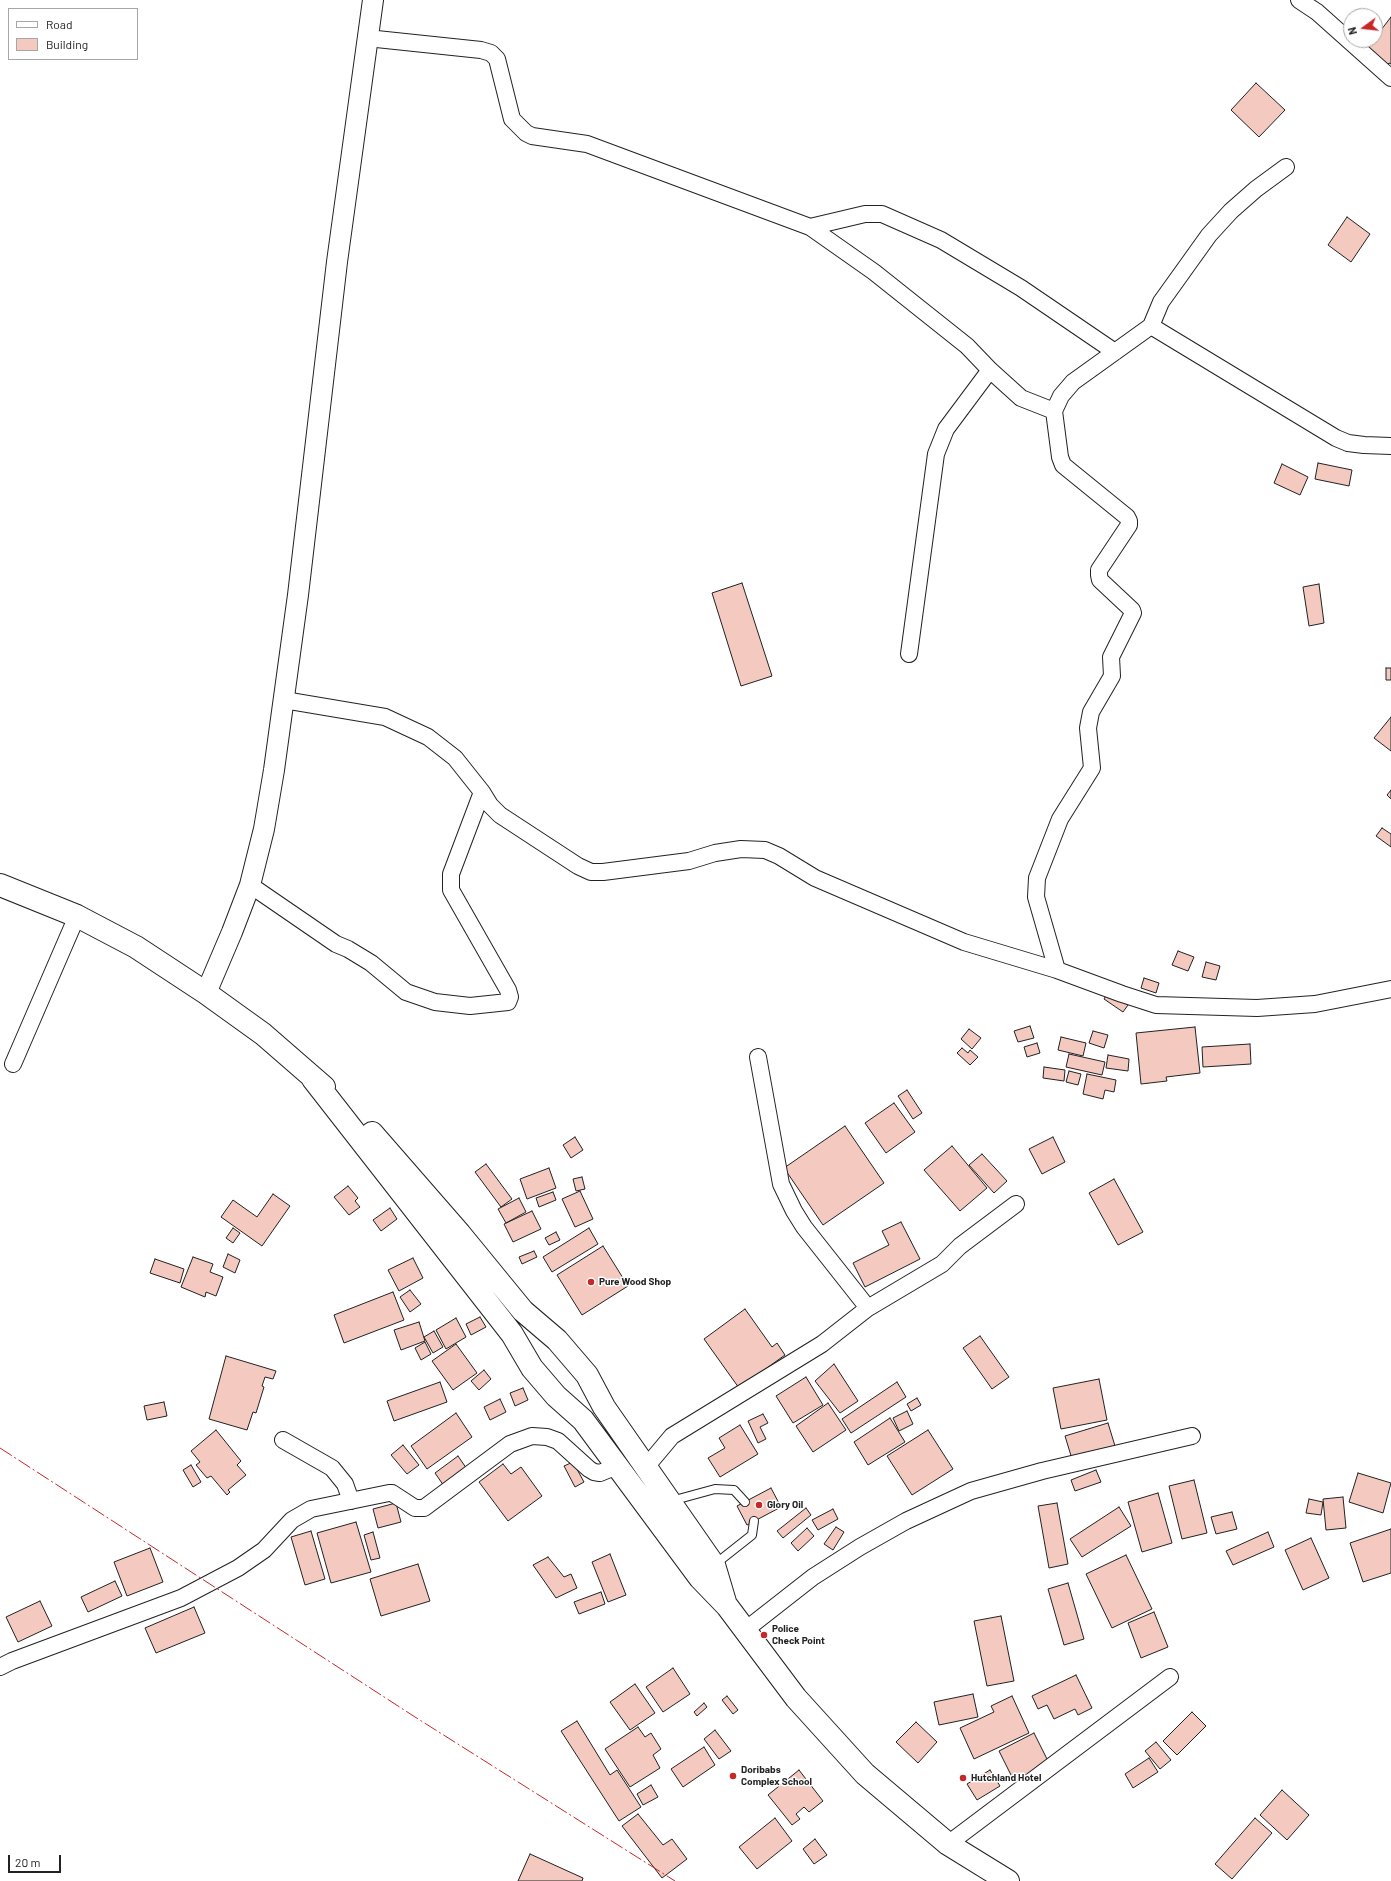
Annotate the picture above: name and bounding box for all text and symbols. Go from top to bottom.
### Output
legend [8,8,138,60]
north arrow [1343,8,1383,48]
text: Road [46,17,73,31]
text: N [1345,26,1359,36]
text: Building [46,37,88,51]
place label: Pure Wood Shop [599,1276,671,1288]
marker: Pure Wood Shop [586,1277,596,1287]
place label: Glory Oil [767,1499,803,1511]
marker: Glory Oil [754,1500,764,1510]
place label: Police Check Point [772,1623,825,1646]
marker: Police Check Point [759,1630,769,1640]
place label: Doribabs Complex School [741,1764,812,1788]
marker: Doribabs Complex School [728,1771,738,1781]
place label: Hutchland Hotel [971,1772,1041,1784]
marker: Hutchland Hotel [958,1773,968,1783]
scale bar [10,1847,63,1873]
text: 20 m [15,1855,41,1869]

